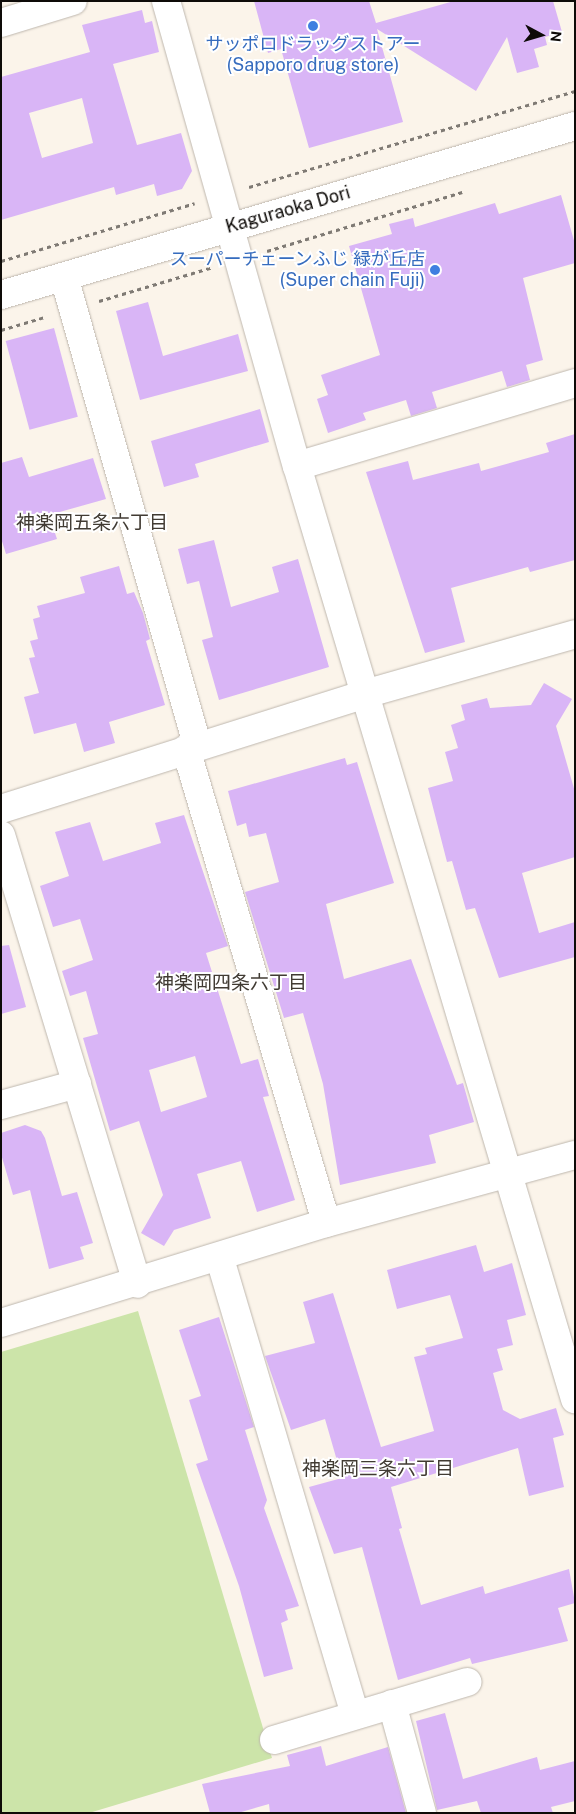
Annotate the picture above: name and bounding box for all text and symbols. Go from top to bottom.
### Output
north arrow [516,10,566,60]
marker: サッポロドラッグストアー (Sapporo drug store) [307,20,319,32]
text: N [547,30,564,43]
place label: サッポロドラッグストアー (Sapporo drug store) [206,34,420,76]
street label: Kaguraoka Dori [223,182,353,238]
place label: スーパーチェーンふじ 緑が丘店 (Super chain Fuji) [169,249,425,292]
marker: スーパーチェーンふじ 緑が丘店 (Super chain Fuji) [429,264,441,276]
district label: 神楽岡五条六丁目 [16,512,168,534]
district label: 神楽岡四条六丁目 [155,972,307,994]
district label: 神楽岡三条六丁目 [302,1458,454,1480]

